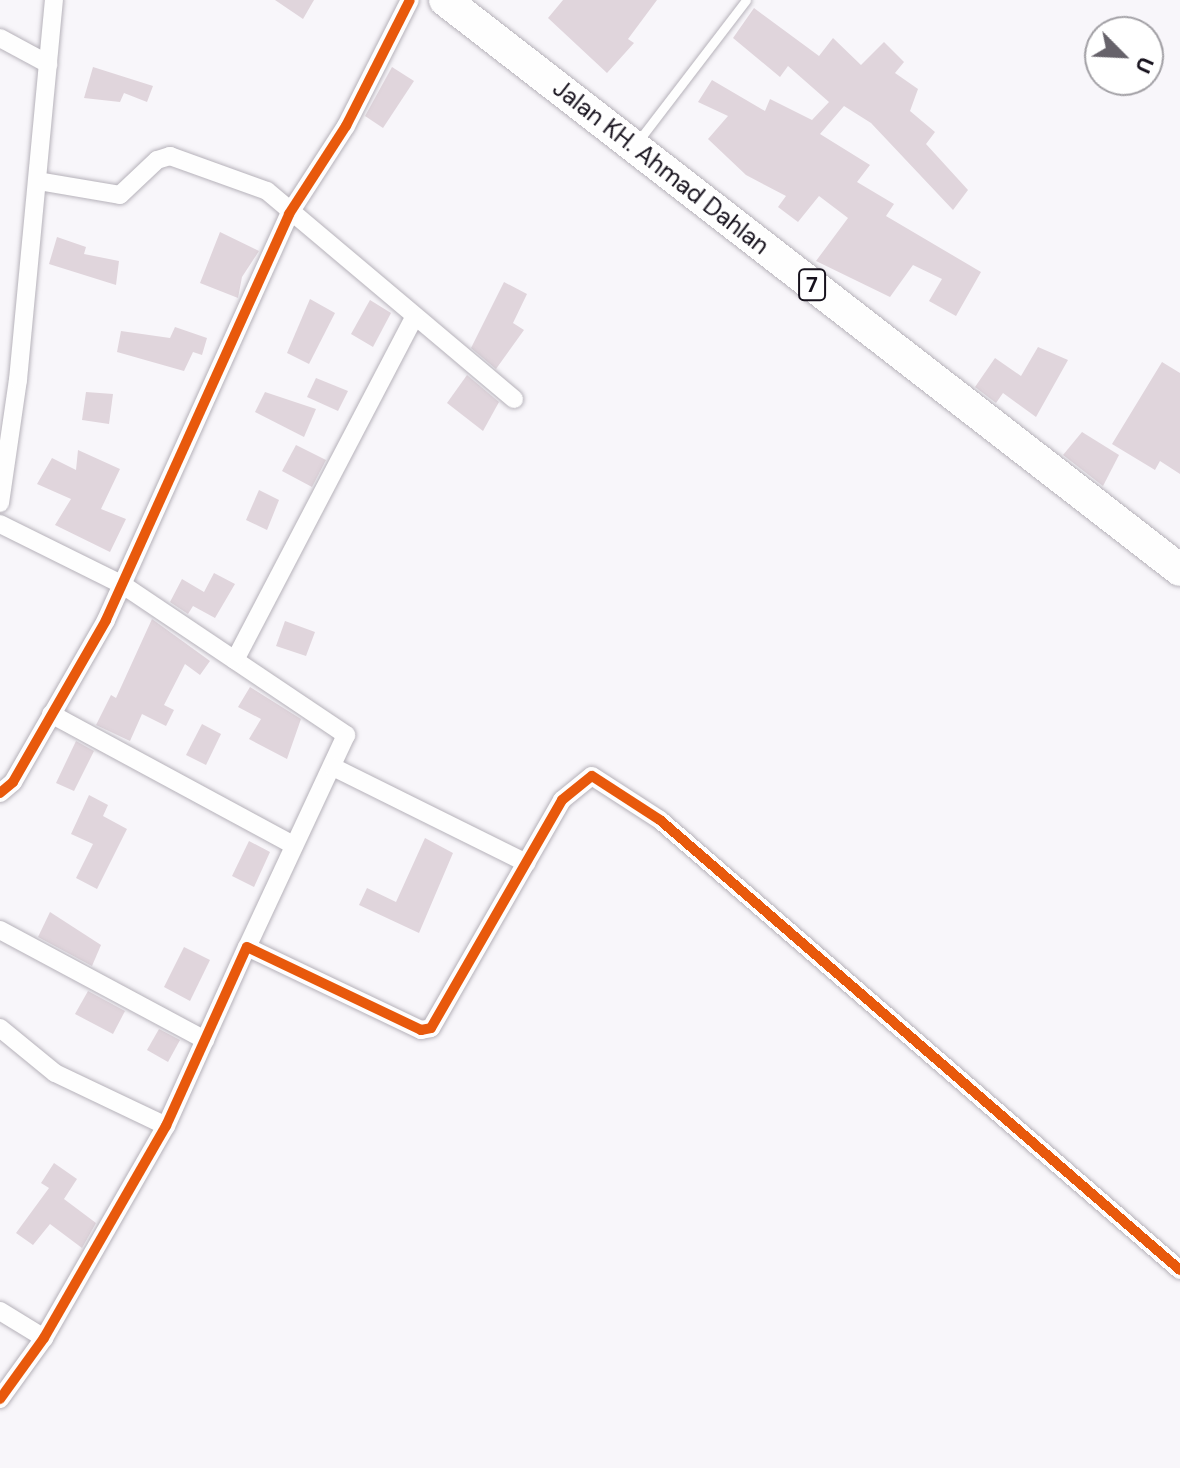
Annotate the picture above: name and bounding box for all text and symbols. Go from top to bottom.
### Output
north arrow [1084,16,1164,96]
text: U [1128,52,1161,78]
street label: Jalan KH. Ahmad Dahlan [547,74,775,260]
road number: 7 [798,267,826,303]

